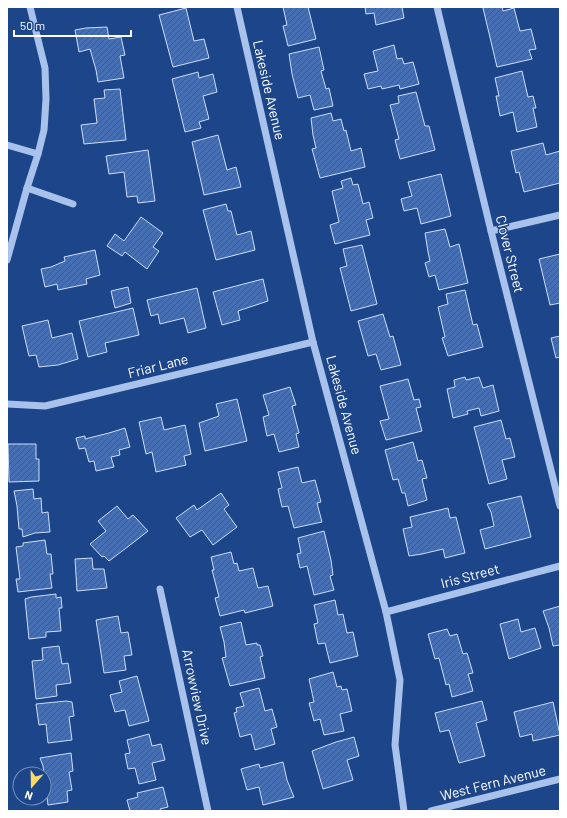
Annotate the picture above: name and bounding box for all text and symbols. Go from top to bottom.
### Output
scale bar [14,12,131,38]
text: 50 m [20,18,45,32]
street label: Lakeside Avenue [250,38,289,141]
street label: Clover Street [493,213,528,294]
street label: Friar Lane [126,350,190,381]
street label: Lakeside Avenue [323,353,366,456]
street label: Iris Street [439,560,501,591]
street label: Arrowview Drive [179,647,216,746]
street label: West Fern Avenue [438,761,548,804]
north arrow [12,766,52,806]
text: N [23,789,34,803]

